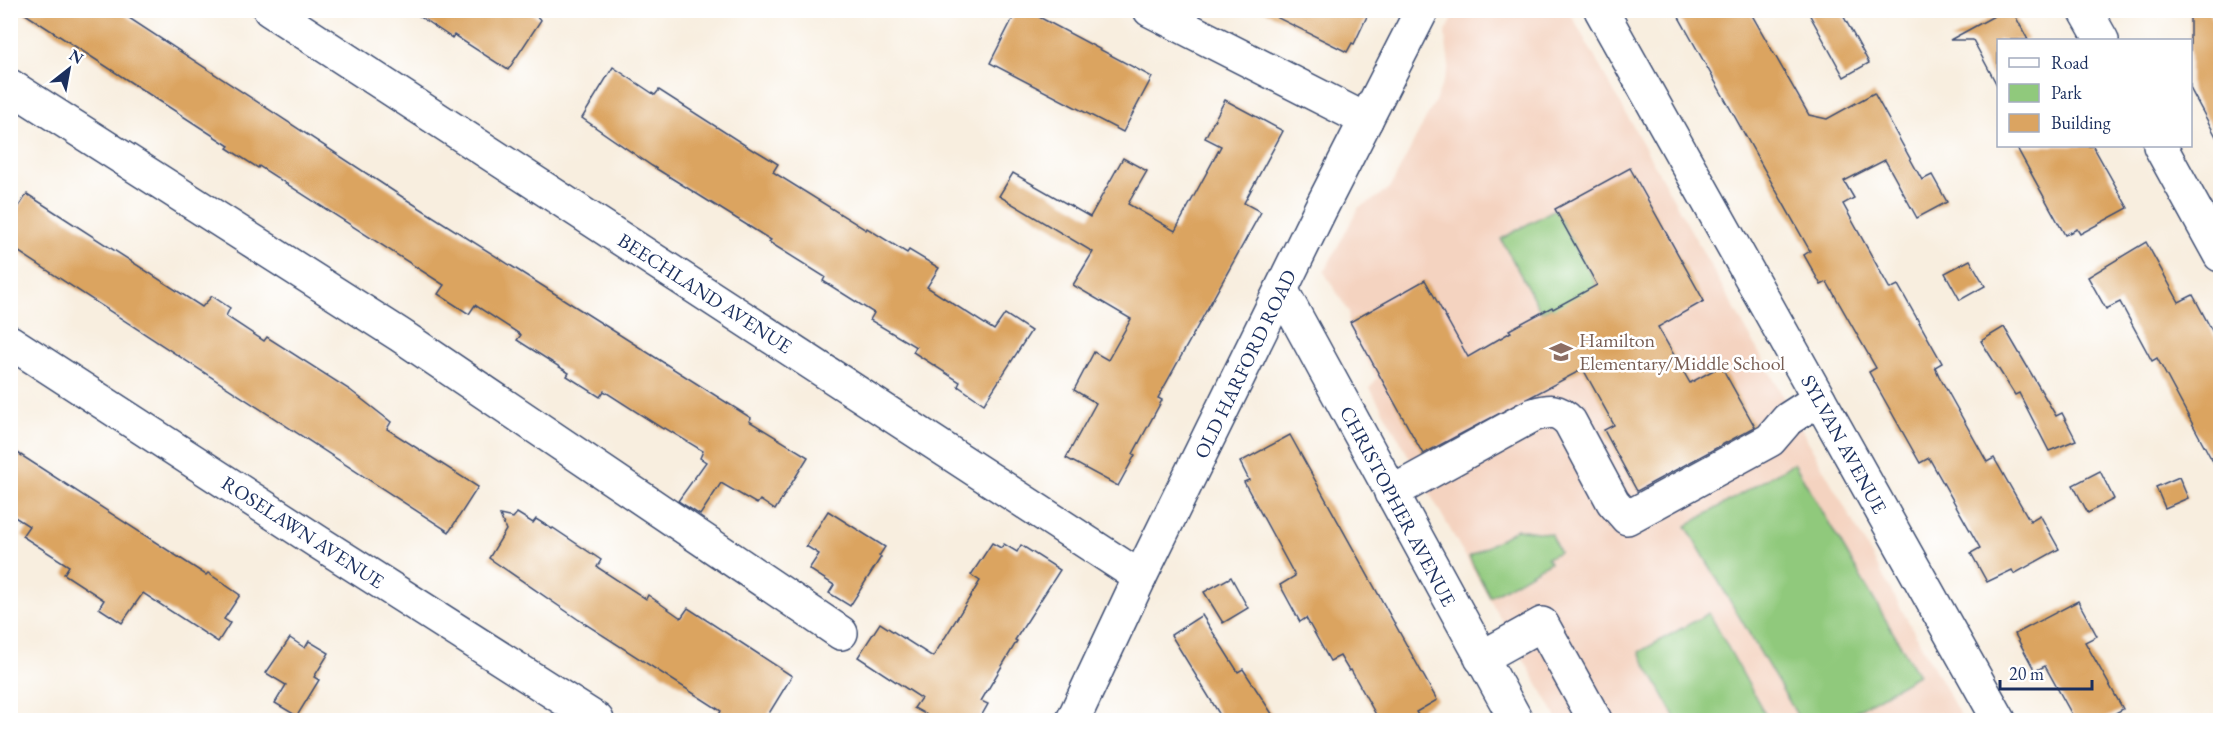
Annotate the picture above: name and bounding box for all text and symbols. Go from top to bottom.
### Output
north arrow [39,39,99,99]
legend [1997,39,2192,147]
text: N [66,44,87,69]
text: Road [2051,51,2090,74]
text: Park [2051,81,2082,104]
text: Building [2051,111,2111,134]
street label: BEECHLAND AVENUE [613,227,797,359]
street label: OLD HARFORD ROAD [1188,265,1302,463]
place label: Hamilton Elementary/Middle School [1579,327,1785,376]
school or university icon: Hamilton Elementary/Middle School [1548,339,1574,365]
street label: SYLVAN AVENUE [1795,370,1893,518]
street label: CHRISTOPHER AVENUE [1334,401,1462,611]
street label: ROSELAWN AVENUE [217,470,389,594]
scale bar [2000,653,2092,691]
text: 20 m [2009,662,2044,685]

